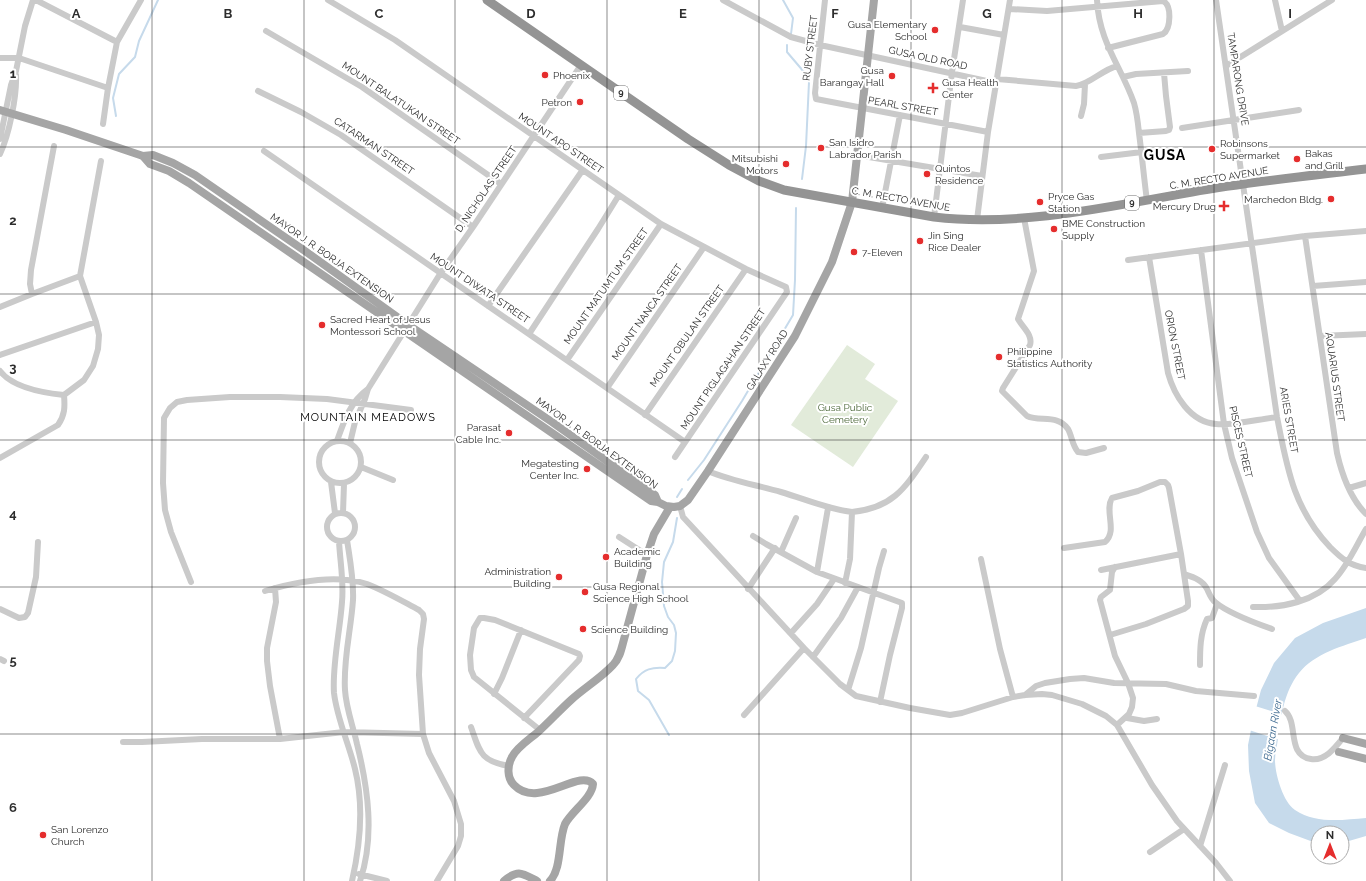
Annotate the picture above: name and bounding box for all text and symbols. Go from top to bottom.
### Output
text: A [72,6,81,21]
text: B [224,6,233,21]
text: C [375,6,384,21]
text: D [526,6,536,21]
text: E [679,6,687,21]
text: F [831,6,839,21]
text: G [982,6,992,21]
text: H [1133,6,1143,21]
text: I [1288,6,1292,21]
street label: RUBY STREET [801,15,819,81]
place label: Gusa Elementary School [848,19,928,42]
marker: Gusa Elementary School [930,25,940,35]
street label: TAMPARONG DRIVE [1225,32,1251,126]
street label: GUSA OLD ROAD [888,44,968,72]
street label: MOUNT BALATUKAN STREET [340,60,462,146]
place label: Gusa Barangay Hall [820,65,884,88]
text: 1 [10,66,17,81]
marker: Phoenix [540,70,550,80]
place label: Phoenix [553,70,590,81]
marker: Gusa Barangay Hall [887,71,897,81]
place label: Gusa Health Center [942,77,999,100]
marker: Gusa Health Center [927,82,939,94]
road number: 9 [614,86,628,100]
street label: PEARL STREET [867,94,939,118]
place label: Petron [542,97,572,108]
marker: Petron [575,97,585,107]
street label: MOUNT APO STREET [517,111,605,175]
street label: CATARMAN STREET [332,115,416,177]
place label: San Isidro Labrador Parish [829,137,902,160]
place label: Robinsons Supermarket [1220,138,1281,161]
marker: San Isidro Labrador Parish [816,143,826,153]
street label: D. NICHOLAS STREET [453,144,519,234]
marker: Robinsons Supermarket [1207,144,1217,154]
district label: GUSA [1144,147,1186,163]
place label: Bakas and Grill [1305,148,1344,171]
place label: Mitsubishi Motors [732,153,778,176]
marker: Bakas and Grill [1292,154,1302,164]
marker: Mitsubishi Motors [781,159,791,169]
place label: Quintos Residence [935,163,984,186]
street label: C. M. RECTO AVENUE [1169,165,1269,191]
marker: Quintos Residence [922,169,932,179]
street label: C. M. RECTO AVENUE [851,185,951,213]
place label: Pryce Gas Station [1048,191,1094,214]
place label: Marchedon Bldg. [1244,194,1323,205]
marker: Marchedon Bldg. [1326,194,1336,204]
road number: 9 [1125,196,1139,210]
marker: Pryce Gas Station [1035,197,1045,207]
place label: Mercury Drug [1153,201,1216,212]
marker: Mercury Drug [1219,201,1229,211]
street label: MAYOR J. R. BORJA EXTENSION [268,211,396,305]
text: 2 [9,213,17,228]
place label: BME Construction Supply [1062,218,1145,241]
marker: BME Construction Supply [1049,224,1059,234]
street label: MOUNT MATUMTUM STREET [562,226,650,346]
place label: Jin Sing Rice Dealer [928,230,982,253]
marker: Jin Sing Rice Dealer [915,236,925,246]
marker: 7-Eleven [849,247,859,257]
place label: 7-Eleven [862,247,903,258]
street label: MOUNT DIWATA STREET [428,251,532,325]
street label: MOUNT NANCA STREET [610,262,684,362]
street label: MOUNT OBULAN STREET [648,283,726,389]
street label: MOUNT PIGLAGAHAN STREET [678,306,768,432]
street label: ORION STREET [1163,309,1187,381]
place label: Sacred Heart of Jesus Montessori School [330,314,431,337]
marker: Sacred Heart of Jesus Montessori School [317,320,327,330]
street label: GALAXY ROAD [744,328,790,392]
street label: AQUARIUS STREET [1323,332,1347,422]
place label: Philippine Statistics Authority [1007,346,1093,369]
marker: Philippine Statistics Authority [994,352,1004,362]
text: 3 [9,360,17,375]
street label: ARIES STREET [1278,386,1300,454]
street label: MAYOR J. R. BORJA EXTENSION [534,395,660,491]
park label: Gusa Public Cemetery [818,402,873,425]
street label: PISCES STREET [1227,405,1255,479]
district label: MOUNTAIN MEADOWS [300,411,436,424]
place label: Parasat Cable Inc. [456,422,502,445]
marker: Parasat Cable Inc. [504,428,514,438]
place label: Megatesting Center Inc. [521,458,579,481]
marker: Megatesting Center Inc. [582,464,592,474]
text: 4 [9,506,17,521]
place label: Academic Building [614,546,661,569]
marker: Academic Building [601,552,611,562]
place label: Administration Building [484,566,551,589]
marker: Administration Building [554,572,564,582]
place label: Gusa Regional Science High School [593,581,689,604]
marker: Gusa Regional Science High School [580,587,590,597]
marker: Science Building [578,624,588,634]
place label: Science Building [591,624,668,635]
text: 5 [9,653,17,668]
water label: Bigaan River [1261,697,1285,762]
text: 6 [9,800,17,815]
place label: San Lorenzo Church [51,824,108,847]
north arrow [1310,825,1350,865]
text: N [1326,829,1334,842]
marker: San Lorenzo Church [38,830,48,840]

